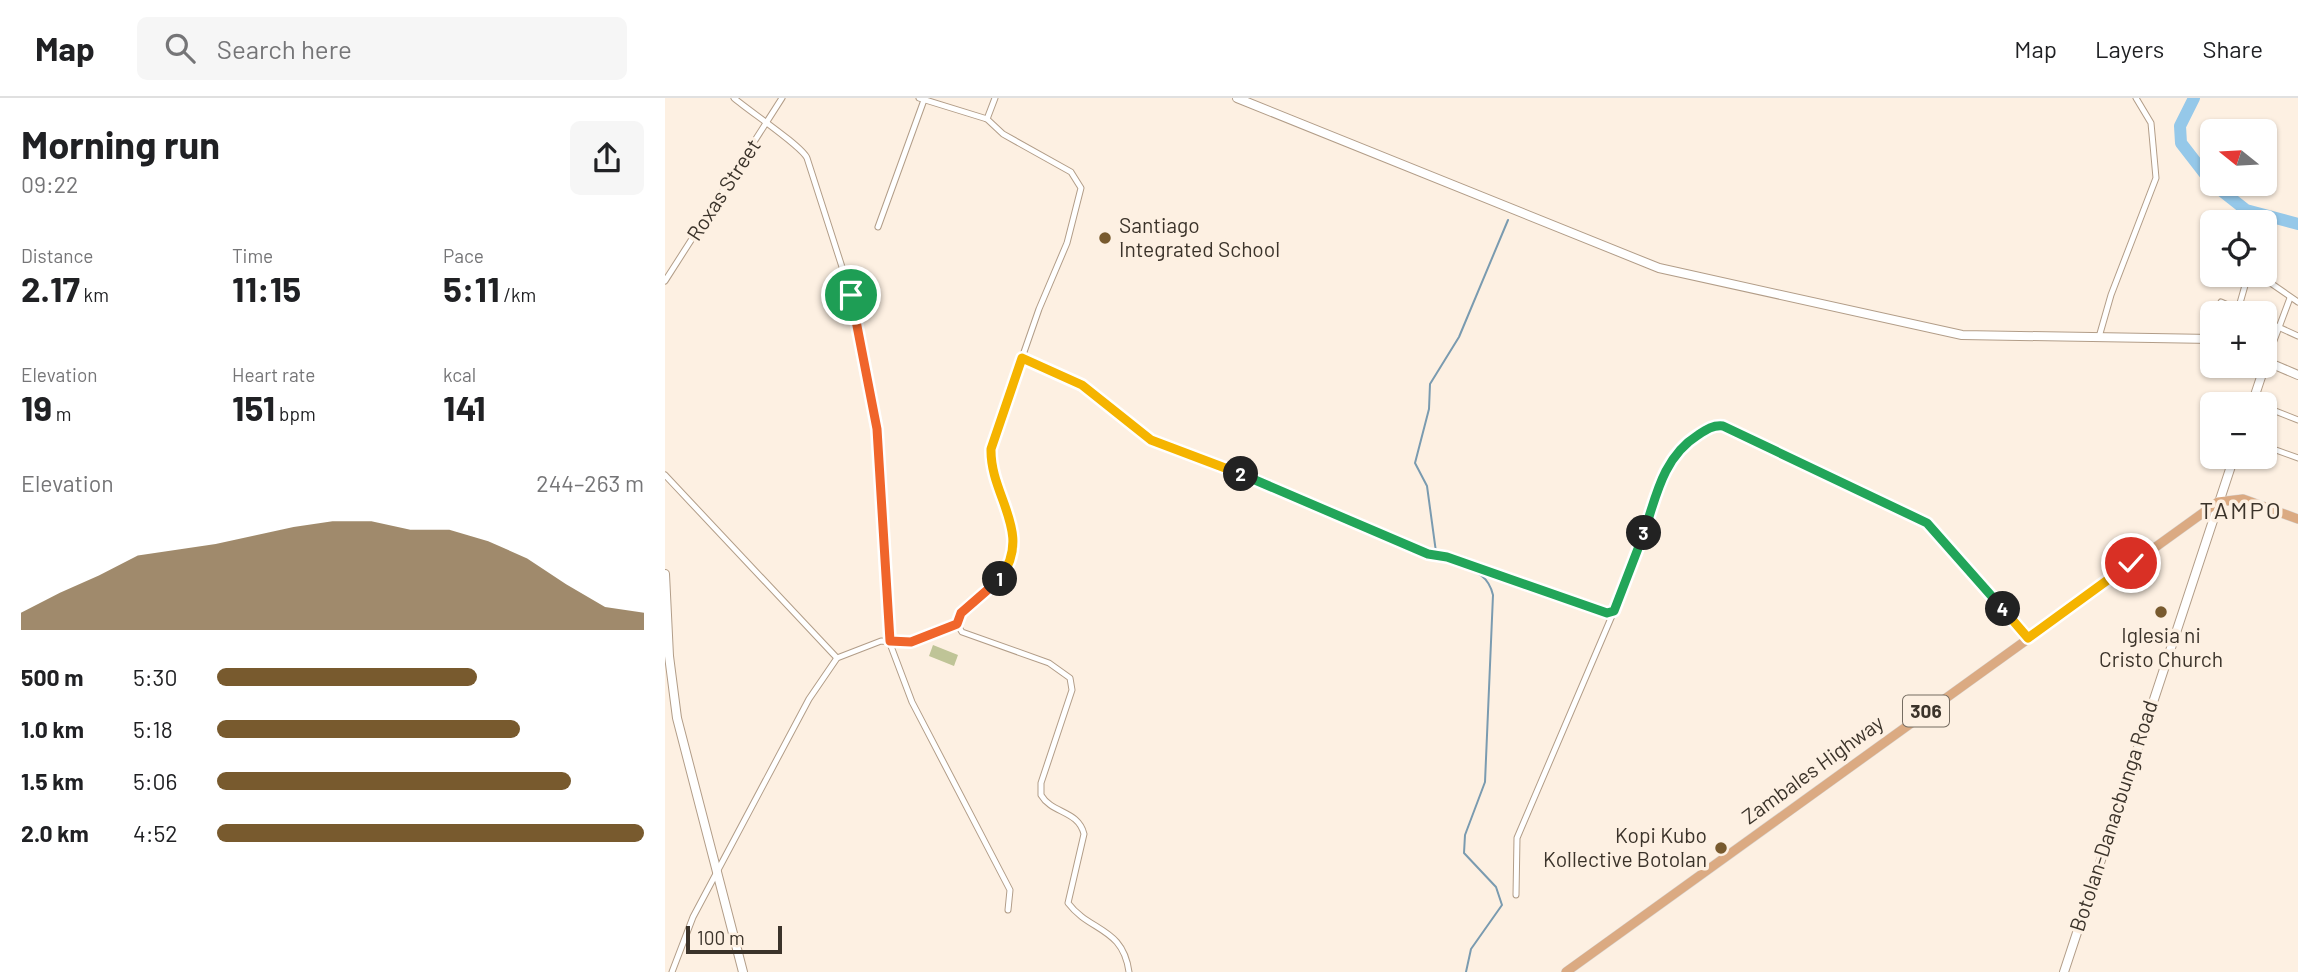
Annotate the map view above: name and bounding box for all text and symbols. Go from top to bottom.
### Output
search box [137,17,627,80]
text: Map [35,28,95,68]
icon: search [161,29,199,67]
text: Search here [217,33,352,64]
text: Map [2014,34,2057,63]
text: Layers [2095,34,2164,63]
text: Share [2202,34,2263,63]
north arrow [2200,119,2277,196]
map controls [2200,119,2277,469]
text: Morning run [21,121,220,167]
button: share [570,121,644,195]
street label: Roxas Street [681,134,765,245]
text: 09:22 [21,170,78,198]
button: locate [2200,210,2277,287]
place label: Santiago Integrated School [1119,212,1280,261]
marker: Santiago Integrated School [1097,230,1113,246]
text: Distance [21,244,93,267]
text: Time [232,244,273,267]
text: Pace [443,244,484,267]
pin [821,265,881,325]
text: 2.17 [21,267,80,309]
text: 11:15 [232,267,301,309]
text: 5:11 [443,267,500,309]
icon: arrive [832,276,870,314]
text: km [80,283,109,306]
text: /km [500,283,536,306]
button: + [2200,301,2277,378]
text: Elevation [21,363,98,386]
text: Heart rate [232,363,315,386]
text: kcal [443,363,476,386]
text: 19 [21,386,52,428]
text: 151 [232,386,275,428]
text: 141 [443,386,486,428]
button: − [2200,392,2277,469]
text: m [52,402,72,425]
text: bpm [275,402,316,425]
pin: 2 [1223,456,1259,492]
text: 2 [1235,462,1246,485]
text: Elevation [21,469,114,497]
text: 244–263 m [536,469,644,497]
district label: TAMPO [2199,495,2283,524]
pin: 3 [1627,516,1661,550]
text: 3 [1638,521,1649,544]
pin [2101,533,2161,593]
icon: check [2112,544,2150,582]
pin: 1 [983,561,1017,596]
text: 1 [996,567,1003,590]
pin: 4 [1985,592,2021,626]
text: 4 [1997,597,2008,620]
marker: Iglesia ni Cristo Church [2153,604,2169,620]
place label: Iglesia ni Cristo Church [2099,622,2223,671]
text: 500 m [21,663,83,691]
text: 5:30 [133,663,177,691]
road number: 306 [1903,696,1949,726]
street label: Botolan-Danacbunga Road [2063,697,2162,934]
street label: Zambales Highway [1737,709,1888,828]
text: 1.0 km [21,715,84,743]
text: 5:18 [133,715,173,743]
text: 1.5 km [21,767,84,795]
text: 5:06 [133,767,177,795]
text: 2.0 km [21,819,89,847]
text: 4:52 [133,819,178,847]
place label: Kopi Kubo Kollective Botolan [1543,822,1707,871]
marker: Kopi Kubo Kollective Botolan [1713,840,1729,856]
scale bar [686,923,782,955]
text: 100 m [697,926,745,949]

